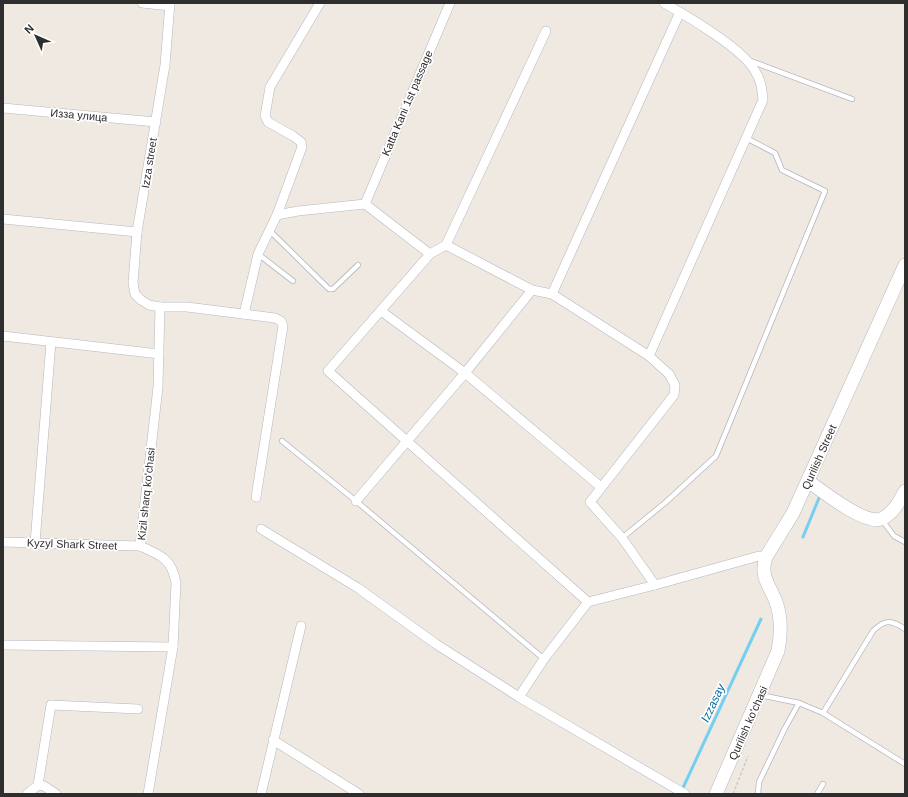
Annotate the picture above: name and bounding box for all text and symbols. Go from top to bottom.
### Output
north arrow [16,16,56,56]
text: N [22,22,36,36]
street label: Katta Kani 1st passage [379,49,435,157]
street label: Изза улица [50,107,109,124]
street label: Izza street [139,137,159,189]
street label: Qurilish Street [799,423,839,491]
street label: Kizil sharq ko'chasi [135,447,157,541]
street label: Kyzyl Shark Street [27,536,117,552]
water label: Izzasay [698,681,728,724]
street label: Qurilish ko'chasi [726,684,770,762]

